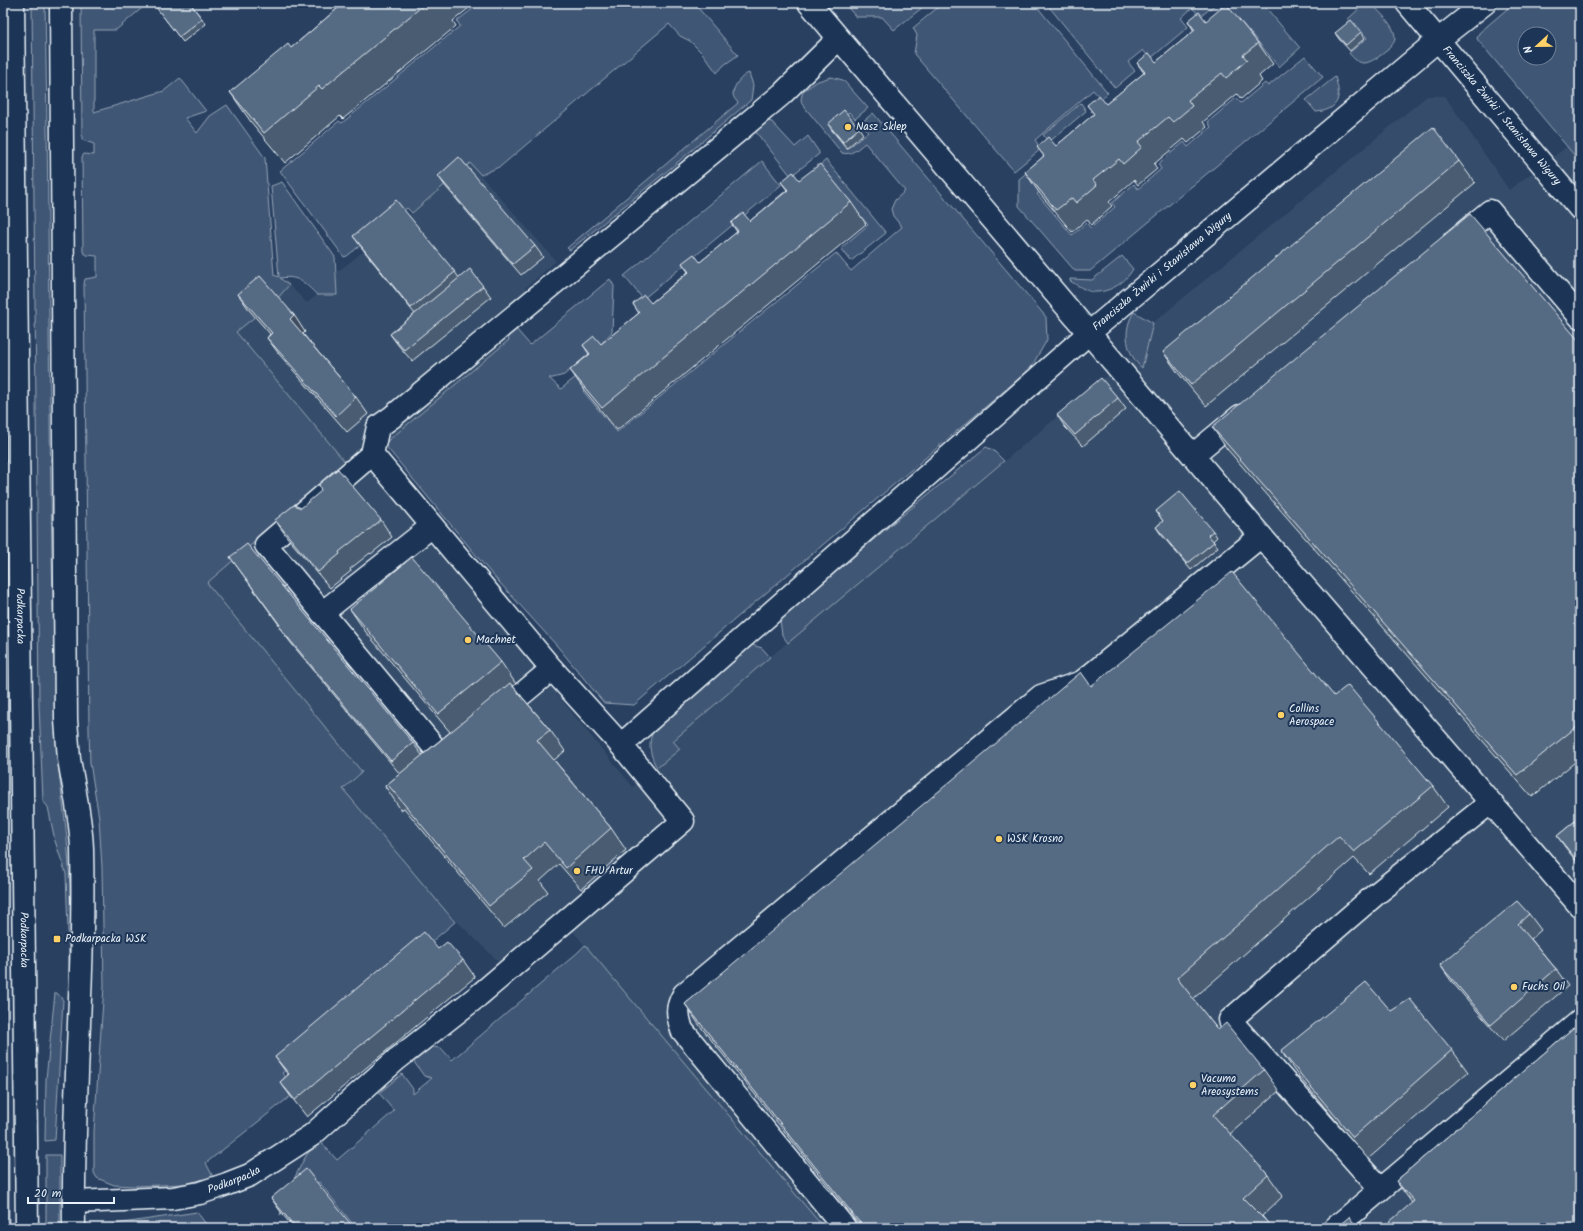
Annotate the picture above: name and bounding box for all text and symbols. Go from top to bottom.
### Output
north arrow [1517,26,1557,66]
street label: Franciszka Żwirki i Stanisława Wigury [1438,42,1566,190]
text: N [1519,43,1538,56]
place label: Nasz Sklep [856,118,907,136]
marker: Nasz Sklep [843,122,853,132]
street label: Franciszka Żwirki i Stanisława Wigury [1088,207,1236,335]
street label: Podkarpacka [11,588,29,644]
place label: Machnet [476,631,516,649]
marker: Machnet [463,635,473,645]
place label: Collins Aerospace [1289,700,1334,731]
marker: Collins Aerospace [1276,710,1286,720]
place label: WSK Krosno [1007,830,1063,848]
marker: WSK Krosno [994,834,1004,844]
place label: FHU Artur [585,862,634,880]
marker: FHU Artur [572,866,582,876]
street label: Podkarpacka [14,912,33,968]
place label: Podkarpacka WSK [65,930,147,948]
marker: Podkarpacka WSK [52,934,62,944]
place label: Fuchs Oil [1522,978,1565,996]
marker: Fuchs Oil [1509,982,1519,992]
place label: Vacuma Areosystems [1201,1070,1259,1101]
marker: Vacuma Areosystems [1188,1080,1198,1090]
street label: Podkarpacka [205,1161,264,1199]
scale bar [28,1179,114,1205]
text: 20 m [34,1184,62,1203]

